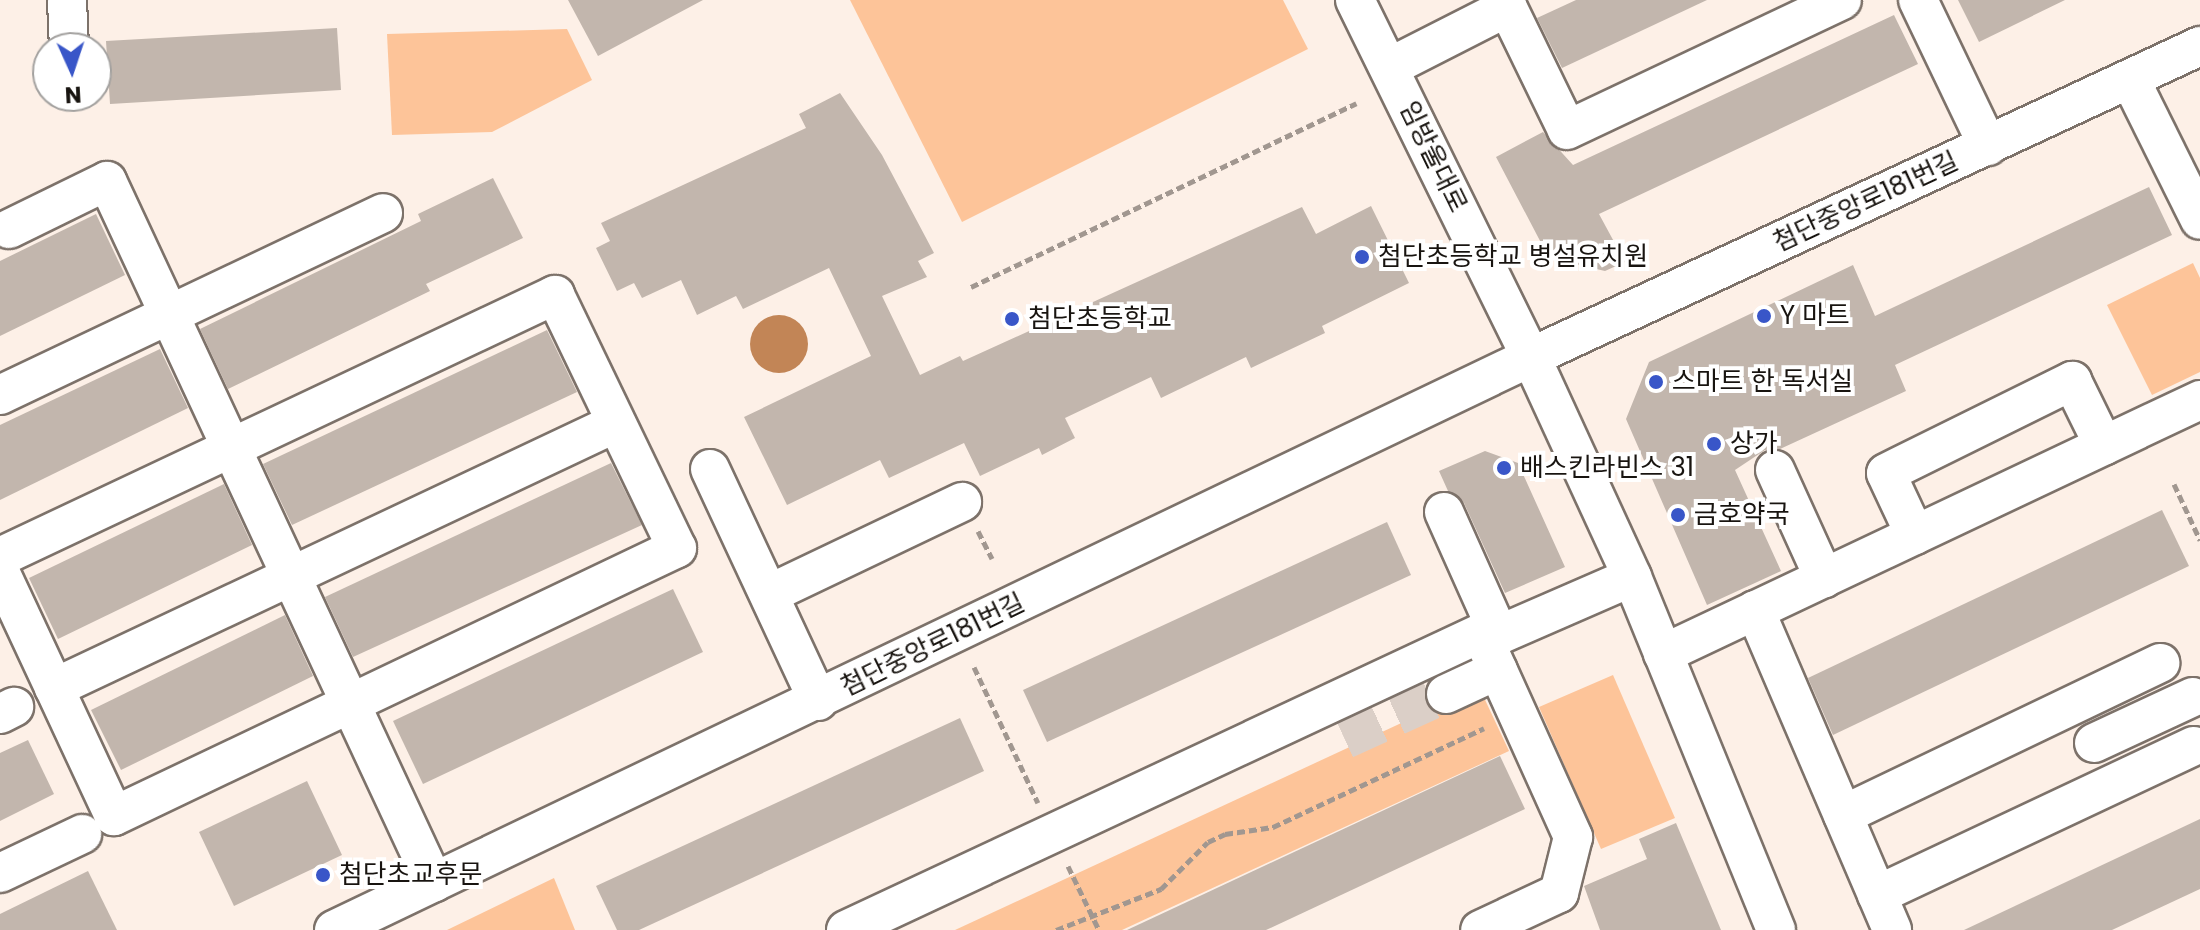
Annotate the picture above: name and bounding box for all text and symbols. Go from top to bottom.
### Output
north arrow [32,32,112,112]
text: N [64,79,82,110]
street label: 임방울대로 [1393,96,1473,218]
street label: 첨단중앙로181번길 [1769,145,1963,259]
place label: 첨단초등학교 병설유치원 [1378,241,1648,273]
marker: 첨단초등학교 병설유치원 [1353,248,1371,266]
place label: Y 마트 [1780,300,1850,332]
place label: 첨단초등학교 [1028,303,1172,335]
marker: Y 마트 [1755,307,1773,325]
marker: 첨단초등학교 [1003,310,1021,328]
place label: 스마트 한 독서실 [1672,366,1853,398]
marker: 스마트 한 독서실 [1647,373,1665,391]
place label: 상가 [1730,428,1778,460]
marker: 상가 [1705,435,1723,453]
place label: 배스킨라빈스 31 [1520,452,1694,484]
marker: 배스킨라빈스 31 [1495,459,1513,477]
place label: 금호약국 [1694,499,1790,531]
marker: 금호약국 [1669,506,1687,524]
street label: 첨단중앙로181번길 [836,587,1030,703]
place label: 첨단초교후문 [339,859,483,891]
marker: 첨단초교후문 [314,866,332,884]

